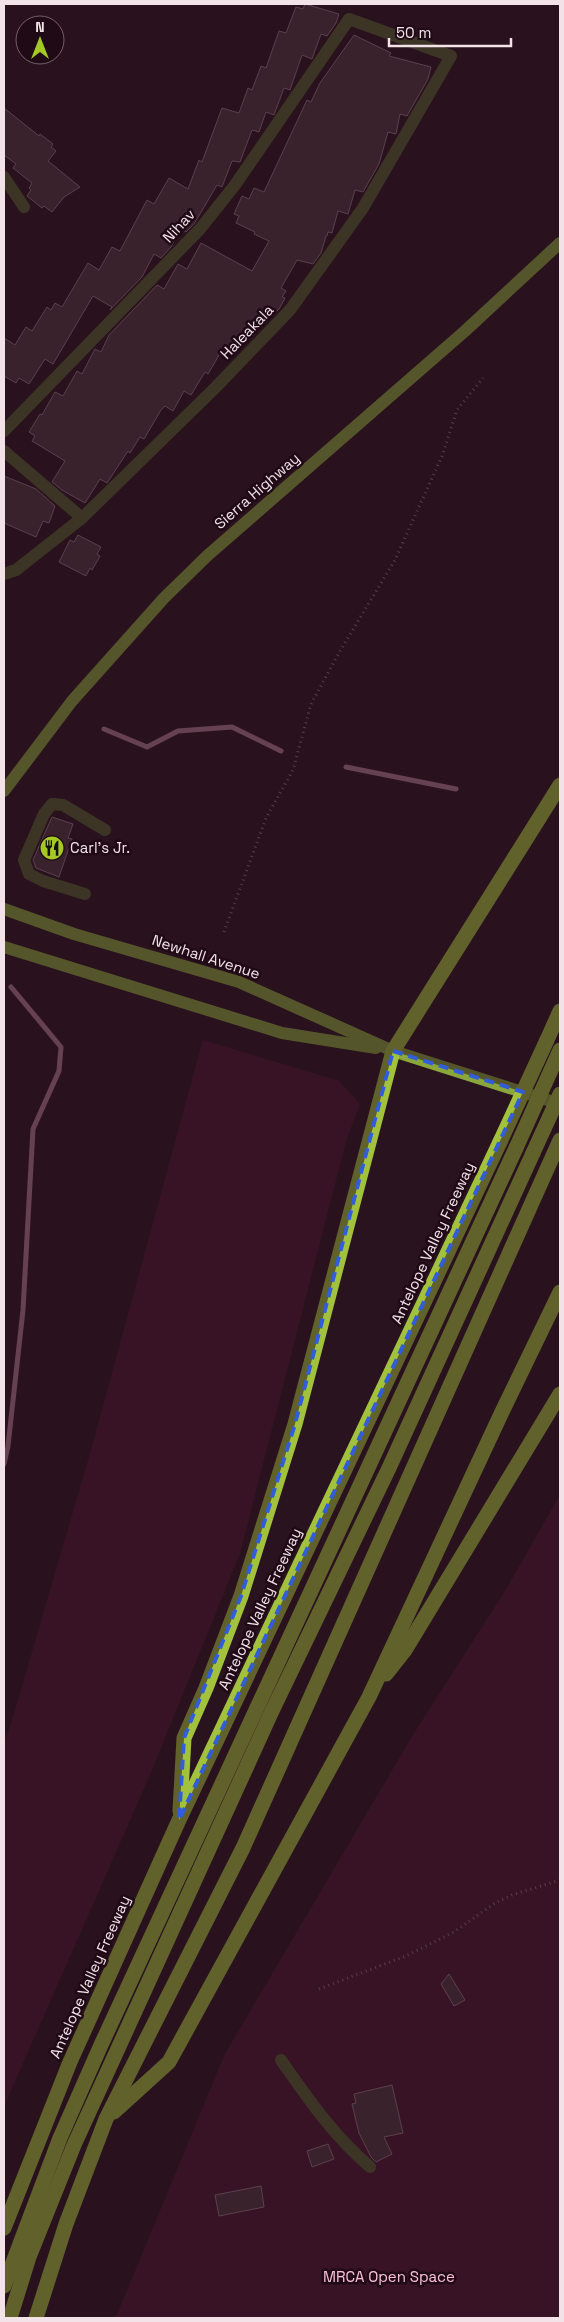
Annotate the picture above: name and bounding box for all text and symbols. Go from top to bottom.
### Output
north arrow [15,15,65,65]
scale bar [389,15,512,47]
text: N [35,18,45,36]
text: 50 m [396,23,431,42]
street label: Nihav [158,205,199,246]
street label: Haleakala [216,300,278,363]
street label: Sierra Highway [210,448,303,533]
restaurant icon: Carl's Jr. [39,835,65,861]
place label: Carl's Jr. [70,838,130,857]
street label: Newhall Avenue [150,930,263,983]
street label: Antelope Valley Freeway [387,1159,478,1327]
street label: Antelope Valley Freeway [214,1525,305,1693]
street label: Antelope Valley Freeway [45,1892,134,2061]
park label: MRCA Open Space [323,2267,455,2286]

